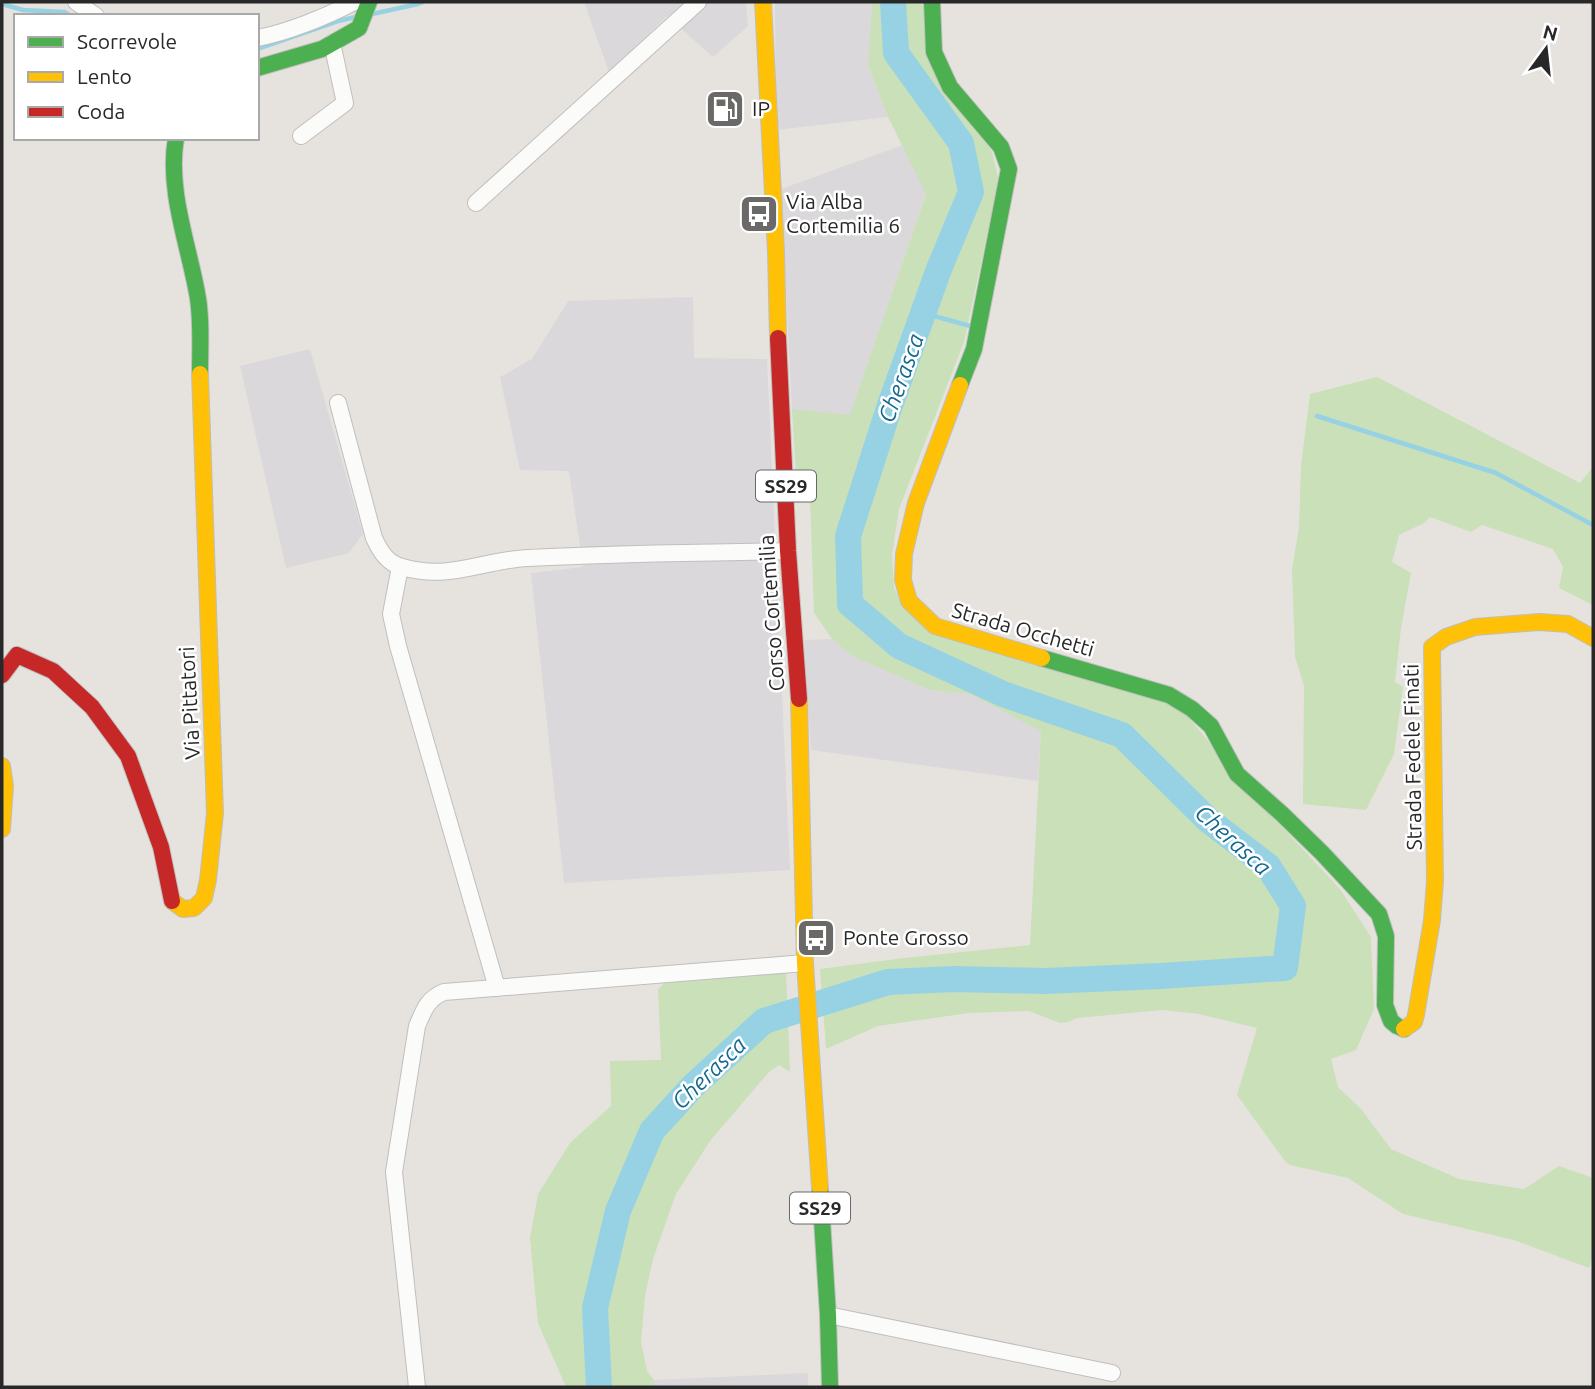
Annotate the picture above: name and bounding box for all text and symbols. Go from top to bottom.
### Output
legend [14,14,259,140]
north arrow [1511,14,1581,84]
text: N [1541,20,1560,45]
text: Scorrevole [77,29,177,53]
text: Lento [77,64,132,88]
fuel station icon: IP [704,88,746,130]
place label: IP [752,96,770,120]
text: Coda [77,99,125,123]
place label: Via Alba Cortemilia 6 [786,189,900,237]
bus stop icon: Via Alba Cortemilia 6 [738,193,780,235]
water label: Cherasca [873,330,928,426]
road number: SS29 [756,471,816,502]
street label: Corso Cortemilia [754,534,788,692]
street label: Strada Occhetti [949,597,1097,661]
street label: Via Pittatori [174,646,204,760]
street label: Strada Fedele Finati [1398,664,1426,851]
water label: Cherasca [1191,799,1276,880]
bus stop icon: Ponte Grosso [795,917,837,959]
place label: Ponte Grosso [843,925,969,949]
water label: Cherasca [667,1032,751,1114]
road number: SS29 [790,1192,850,1224]

